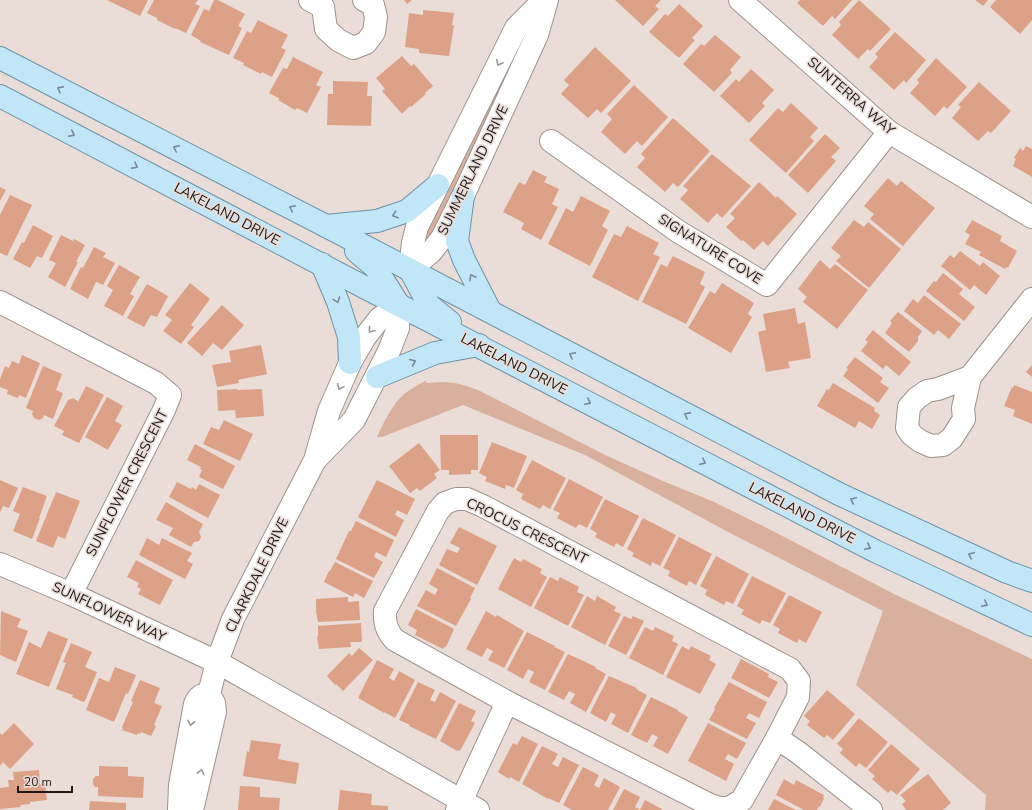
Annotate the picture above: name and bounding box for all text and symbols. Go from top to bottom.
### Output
street label: SUNTERRA WAY [803,53,899,140]
one-way arrow [496,59,504,66]
one-way arrow [57,86,65,94]
street label: SUMMERLAND DRIVE [433,101,513,239]
one-way arrow [68,129,75,136]
one-way arrow [173,145,180,153]
one-way arrow [130,161,138,169]
street label: LAKELAND DRIVE [171,178,283,250]
one-way arrow [288,205,296,213]
street label: SIGNATURE COVE [654,209,766,289]
one-way arrow [392,210,399,219]
one-way arrow [469,273,477,281]
one-way arrow [333,297,341,304]
one-way arrow [368,326,375,333]
street label: LAKELAND DRIVE [457,329,571,399]
one-way arrow [569,352,576,359]
one-way arrow [408,359,416,367]
one-way arrow [336,384,344,391]
one-way arrow [584,397,591,405]
street label: SUNFLOWER CRESCENT [82,406,173,560]
one-way arrow [684,412,692,419]
one-way arrow [699,457,706,464]
street label: LAKELAND DRIVE [745,478,859,548]
street label: CROCUS CRESCENT [463,493,591,569]
one-way arrow [849,497,857,505]
street label: CLARKDALE DRIVE [221,514,293,636]
one-way arrow [864,542,872,550]
one-way arrow [967,552,975,560]
street label: SUNFLOWER WAY [49,577,169,647]
one-way arrow [981,599,989,607]
one-way arrow [188,720,196,727]
scale bar [18,768,72,794]
one-way arrow [197,769,205,775]
text: 20 m [24,774,52,790]

